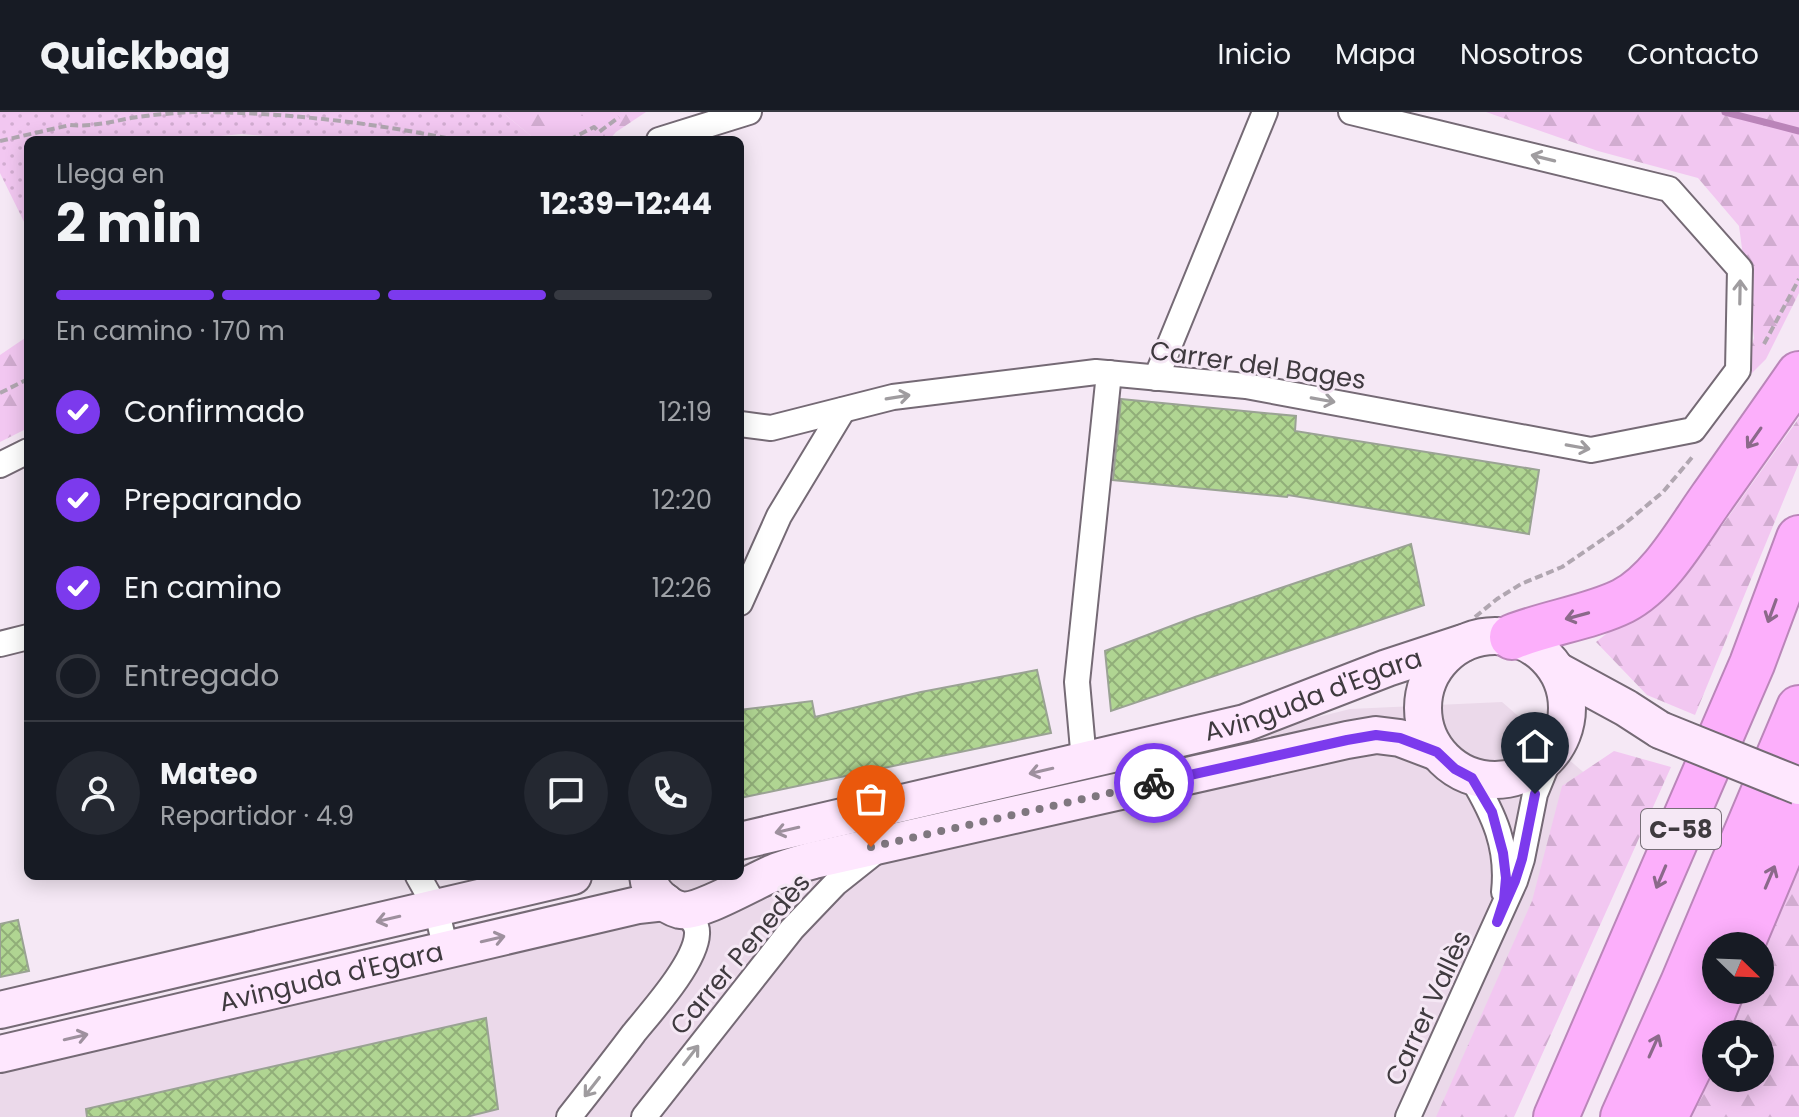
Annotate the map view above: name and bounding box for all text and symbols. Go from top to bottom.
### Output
text: Quickbag [40,29,231,82]
text: Inicio [1218,35,1291,74]
text: Mapa [1335,35,1416,74]
text: Nosotros [1460,35,1583,74]
text: Contacto [1627,35,1759,74]
one-way arrow [1531,150,1556,165]
text: Llega en [56,156,165,192]
text: 12:39–12:44 [540,182,712,225]
text: 2 min [56,187,202,260]
one-way arrow [1732,279,1747,306]
text: En camino · 170 m [56,313,285,349]
street label: Carrer del Bages [1148,332,1368,398]
one-way arrow [885,389,910,404]
icon: check [56,390,100,434]
text: Confirmado [124,390,305,433]
one-way arrow [1309,393,1335,408]
text: 12:19 [658,394,712,430]
one-way arrow [1746,426,1762,448]
one-way arrow [1565,440,1590,455]
icon: check [56,478,100,522]
text: Preparando [124,478,302,521]
text: 12:20 [652,482,712,518]
icon: check [56,566,100,610]
text: En camino [124,566,282,609]
text: 12:26 [652,570,712,606]
one-way arrow [1764,598,1778,623]
one-way arrow [1564,610,1590,625]
street label: Avinguda d'Egara [1201,640,1426,750]
text: Entregado [124,654,279,697]
pin [1501,712,1569,794]
icon: home [1513,724,1557,768]
courier [1114,743,1194,823]
button: person [56,751,140,835]
button: chat [524,751,608,835]
button: phone [628,751,712,835]
text: Mateo [160,752,258,795]
icon: bike [1132,761,1176,805]
one-way arrow [1028,764,1054,779]
pin [837,765,905,847]
icon: bag [849,777,893,821]
text: Repartidor · 4.9 [160,798,354,834]
road number: C-58 [1641,809,1721,849]
one-way arrow [775,823,801,838]
one-way arrow [1652,864,1667,889]
street label: Carrer Penedès [662,865,818,1043]
one-way arrow [1764,865,1778,890]
one-way arrow [376,913,402,928]
street label: Carrer Vallès [1376,925,1480,1091]
one-way arrow [479,931,505,946]
north arrow [1702,932,1774,1004]
map controls [1702,932,1774,1092]
street label: Avinguda d'Egara [215,933,447,1020]
button: locate [1702,1020,1774,1092]
one-way arrow [63,1028,88,1043]
one-way arrow [1648,1034,1663,1059]
one-way arrow [683,1045,700,1067]
one-way arrow [584,1076,601,1097]

